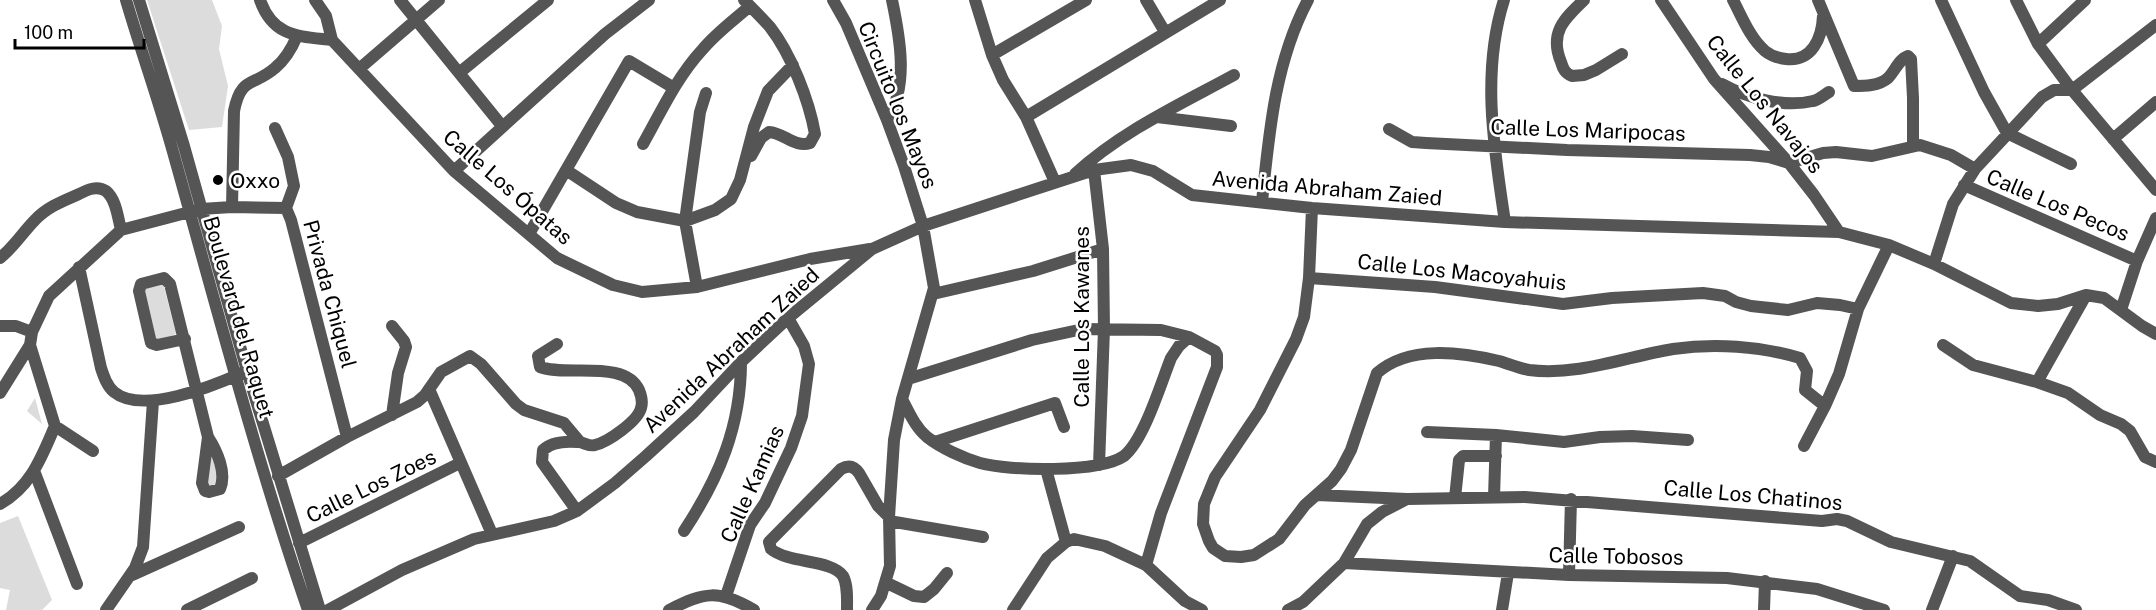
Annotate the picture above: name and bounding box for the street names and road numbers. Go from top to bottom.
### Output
street label: Circuito los Mayos [853,18,943,192]
street label: Calle Los Navajos [1702,30,1828,178]
street label: Calle Los Maripocas [1490,114,1686,146]
street label: Calle Los Ópatas [438,124,578,250]
street label: Calle Los Pecos [1983,164,2133,246]
street label: Avenida Abraham Zaied [1211,165,1443,211]
street label: Boulevard del Raquet [198,213,280,421]
street label: Privada Chiquel [298,217,362,371]
street label: Calle Los Kawanes [1069,226,1094,408]
street label: Calle Los Macoyahuis [1356,249,1568,295]
street label: Avenida Abraham Zaied [638,262,824,438]
street label: Calle Kamias [715,421,789,547]
street label: Calle Los Zoes [302,444,440,528]
street label: Calle Los Chatinos [1662,475,1844,515]
street label: Calle Tobosos [1548,542,1684,570]

